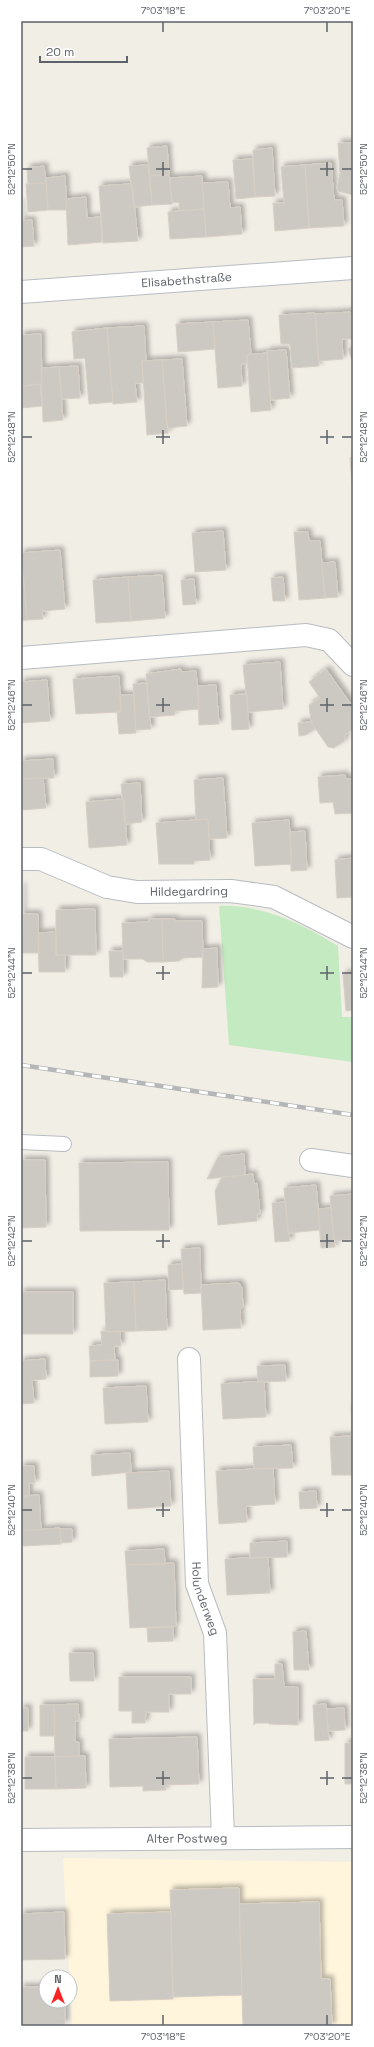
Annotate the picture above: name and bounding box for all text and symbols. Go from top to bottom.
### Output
text: 7°03'18"E [141,4,186,17]
text: 7°03'20"E [304,4,351,17]
scale bar [40,38,127,64]
text: 20 m [46,44,74,60]
text: 52°12'50"N [5,143,18,195]
text: 52°12'50"N [357,143,370,195]
street label: Elisabethstraße [141,269,233,291]
text: 52°12'48"N [5,411,18,463]
text: 52°12'48"N [357,411,370,463]
text: 52°12'46"N [5,679,18,731]
text: 52°12'46"N [357,679,370,731]
street label: Hildegardring [150,883,228,900]
text: 52°12'44"N [5,947,18,999]
text: 52°12'44"N [357,947,370,999]
text: 52°12'42"N [5,1215,18,1267]
text: 52°12'42"N [357,1215,370,1267]
text: 52°12'40"N [5,1484,18,1536]
text: 52°12'40"N [357,1484,370,1536]
street label: Holunderweg [188,1561,223,1638]
text: 52°12'38"N [5,1752,18,1804]
text: 52°12'38"N [357,1752,370,1804]
street label: Alter Postweg [146,1830,228,1847]
north arrow [38,1969,78,2009]
text: N [54,1972,62,1986]
text: 7°03'18"E [141,2030,186,2043]
text: 7°03'20"E [304,2030,351,2043]

